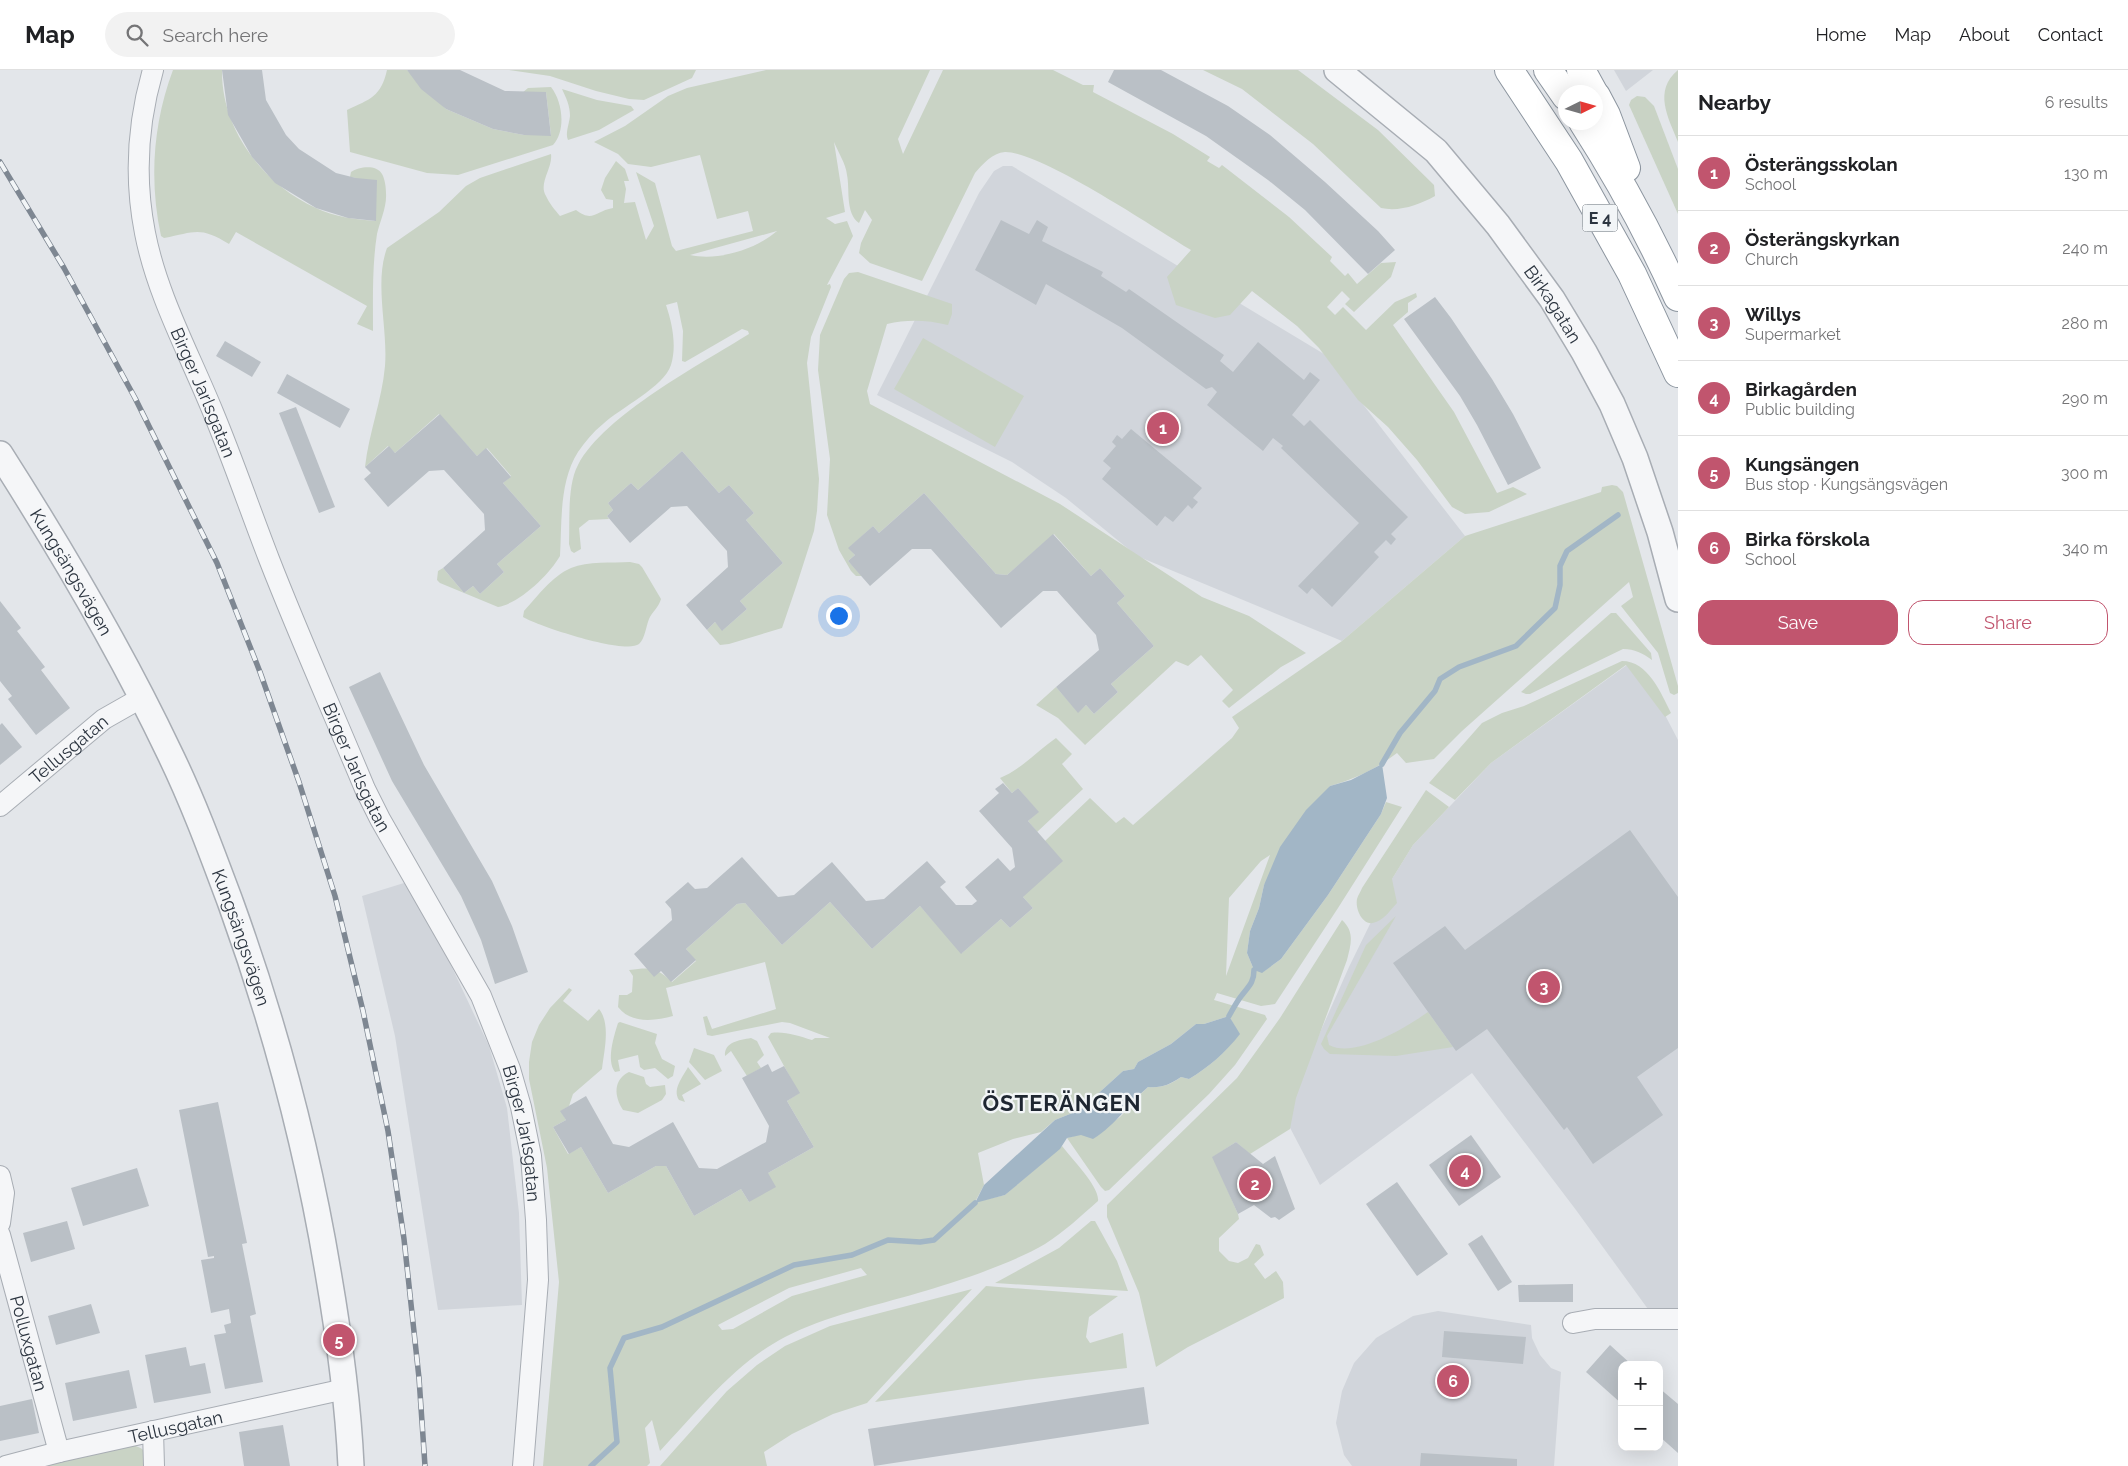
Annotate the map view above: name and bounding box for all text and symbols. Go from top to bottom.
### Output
search box [105,12,455,57]
text: Map [25,20,75,49]
icon: search [123,21,151,49]
text: Search here [163,24,268,46]
text: Home [1815,24,1866,45]
text: Map [1894,24,1931,45]
text: About [1959,24,2010,45]
text: Contact [2038,24,2103,45]
north arrow [1558,85,1603,130]
text: Nearby [1698,90,1771,115]
text: 6 results [2045,93,2108,112]
text: Österängsskolan [1745,153,1898,175]
text: 1 [1710,164,1718,183]
text: 130 m [2064,164,2108,183]
text: School [1745,175,1796,194]
road number: E 4 [1582,204,1618,232]
text: Österängskyrkan [1745,228,1900,250]
text: 2 [1709,239,1719,258]
text: 240 m [2062,239,2108,258]
text: Church [1745,250,1798,269]
street label: Birkagatan [1520,261,1586,347]
text: Willys [1745,303,1801,325]
text: 3 [1710,314,1718,333]
text: 280 m [2062,314,2108,333]
street label: Birger Jarlsgatan [167,324,240,460]
text: Supermarket [1745,325,1841,344]
text: Birkagården [1745,378,1857,400]
text: 4 [1709,389,1719,408]
text: 290 m [2062,389,2108,408]
text: Public building [1745,400,1855,419]
pin: 1 [1147,409,1179,447]
text: Kungsängen [1745,453,1859,475]
text: 5 [1710,464,1718,483]
text: 300 m [2061,464,2108,483]
text: Bus stop · Kungsängsvägen [1745,475,1948,494]
street label: Kungsängsvägen [26,505,117,639]
text: Birka förskola [1745,528,1870,550]
text: 6 [1709,539,1719,558]
text: 340 m [2062,539,2108,558]
text: School [1745,550,1796,569]
button: Save [1698,600,1898,645]
button: Share [1908,600,2108,645]
your location [826,603,852,629]
street label: Birger Jarlsgatan [319,699,395,835]
street label: Tellusgatan [25,710,112,788]
street label: Kungsängsvägen [208,866,275,1008]
pin: 3 [1528,968,1560,1006]
street label: Birger Jarlsgatan [499,1063,545,1203]
district label: ÖSTERÄNGEN [982,1090,1142,1116]
pin: 4 [1449,1152,1481,1190]
pin: 2 [1239,1165,1271,1203]
street label: Polluxgatan [6,1293,52,1393]
pin: 5 [323,1321,355,1359]
map controls [1618,1361,1663,1451]
button: + [1618,1361,1663,1406]
pin: 6 [1437,1362,1469,1400]
street label: Tellusgatan [126,1406,225,1447]
button: − [1618,1406,1663,1451]

